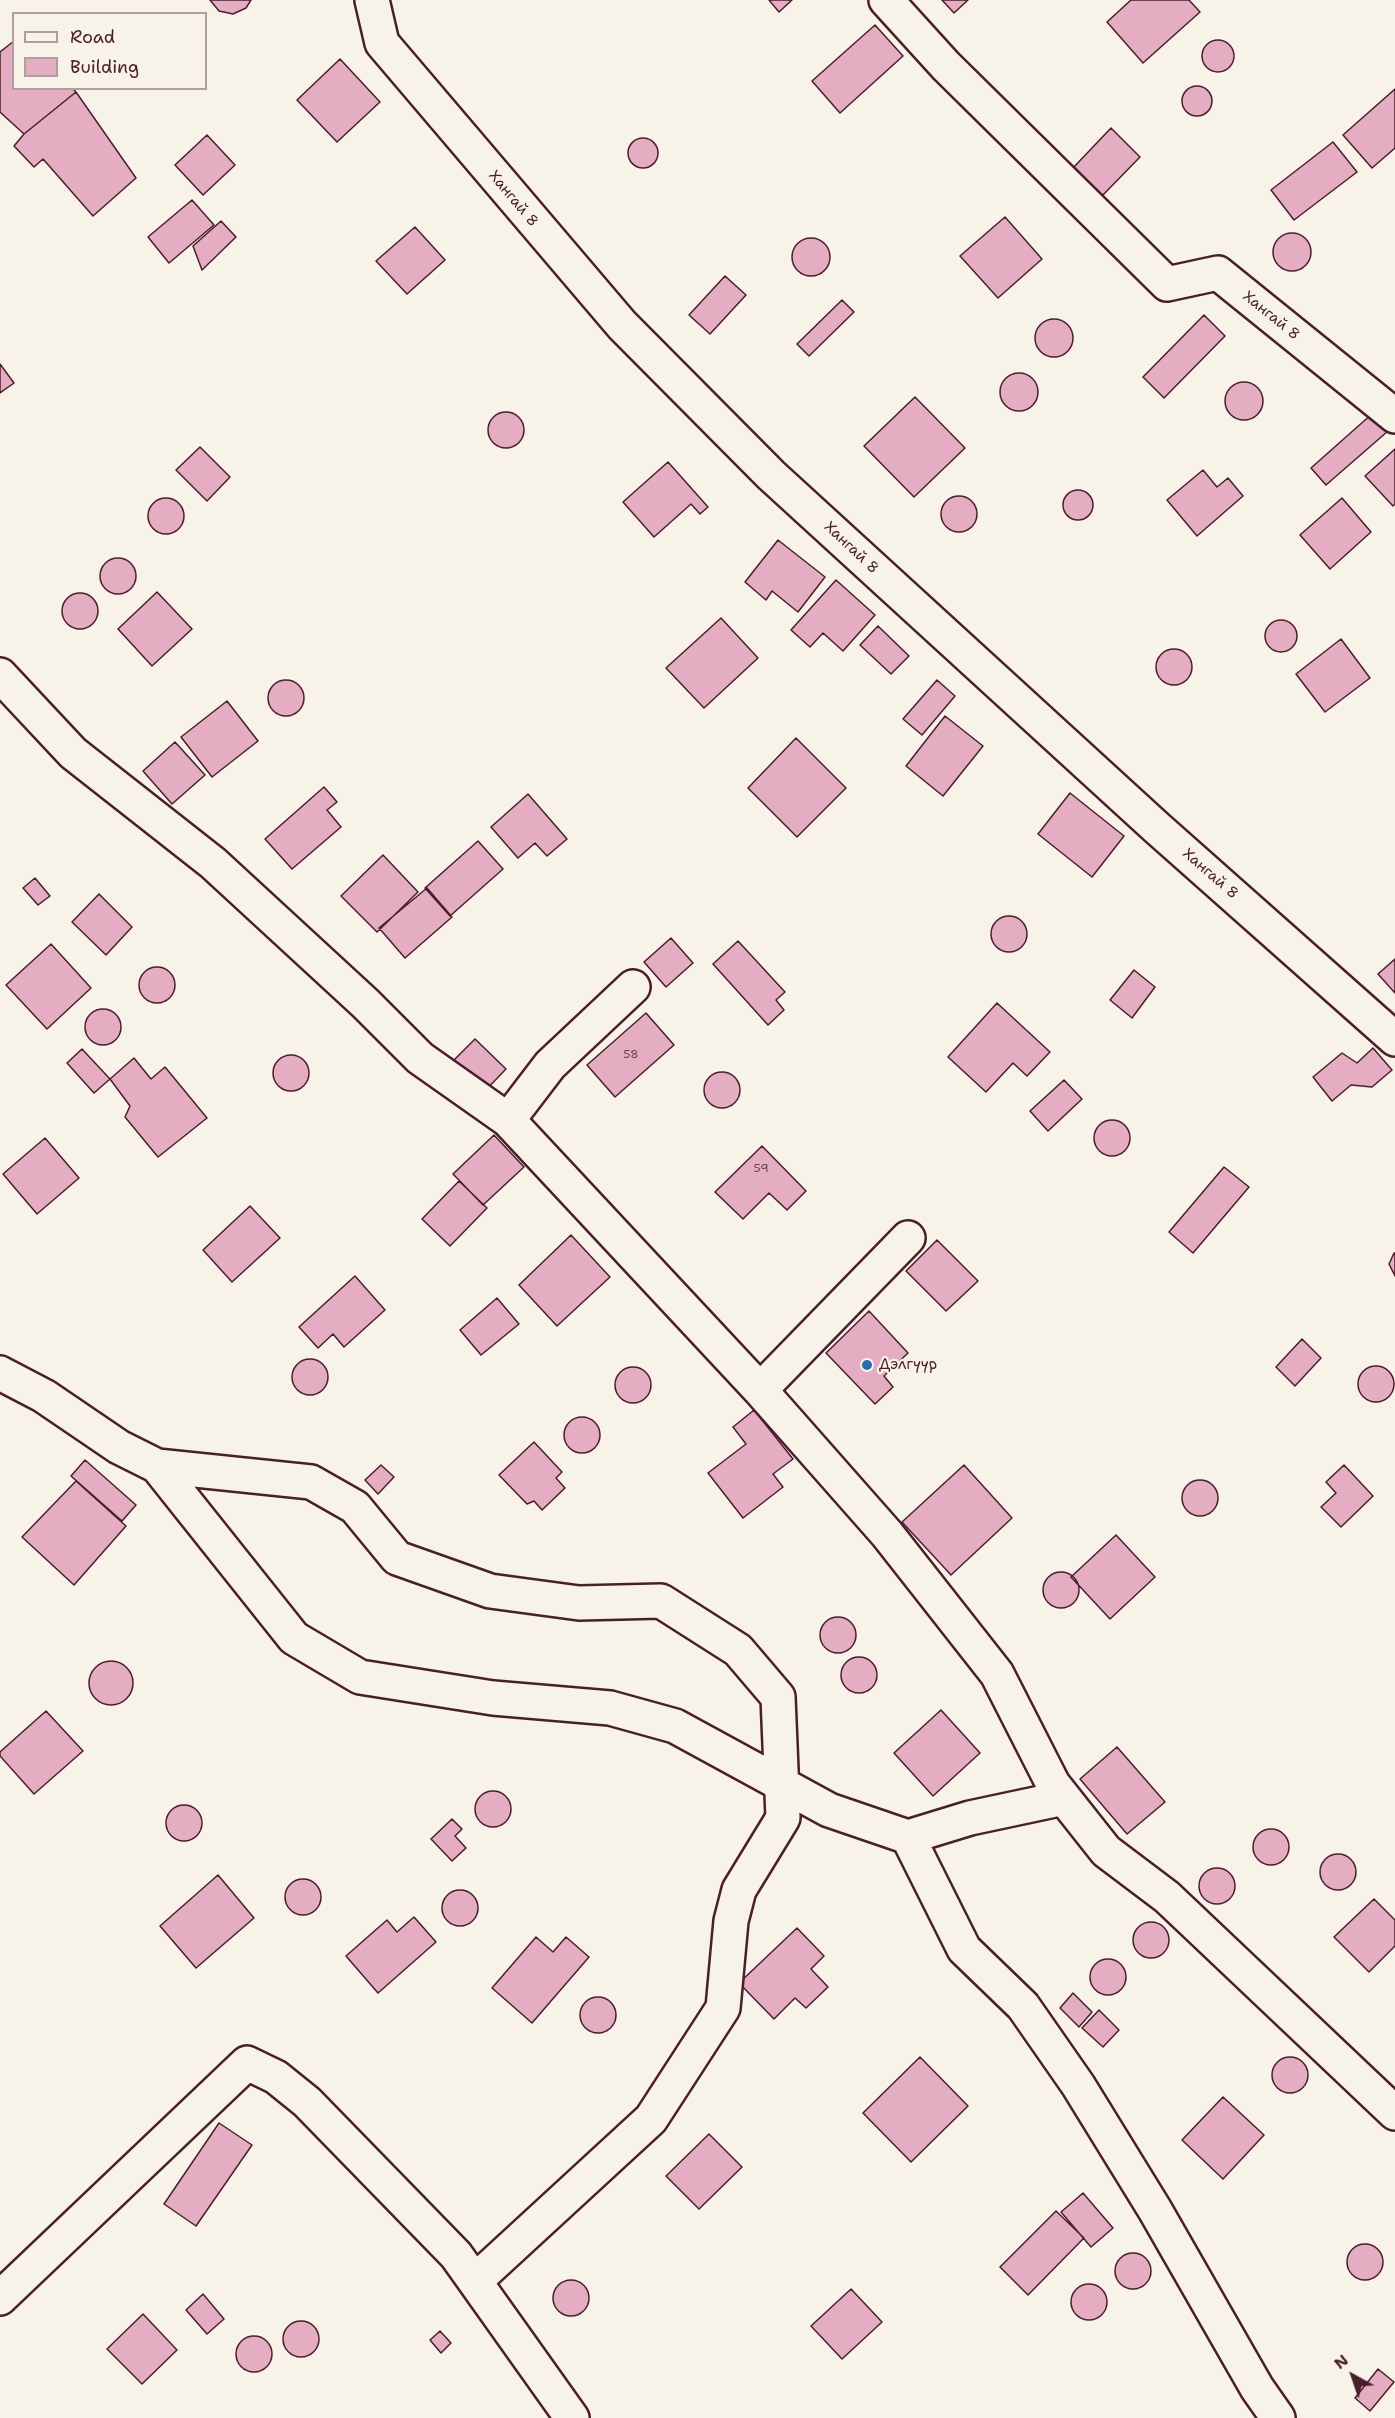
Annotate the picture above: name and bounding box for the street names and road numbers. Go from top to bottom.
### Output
street label: Хангай 8 [484,167,542,231]
street label: Хангай 8 [1239,288,1303,344]
street label: Хангай 8 [820,518,882,578]
street label: Хангай 8 [1178,845,1242,903]

